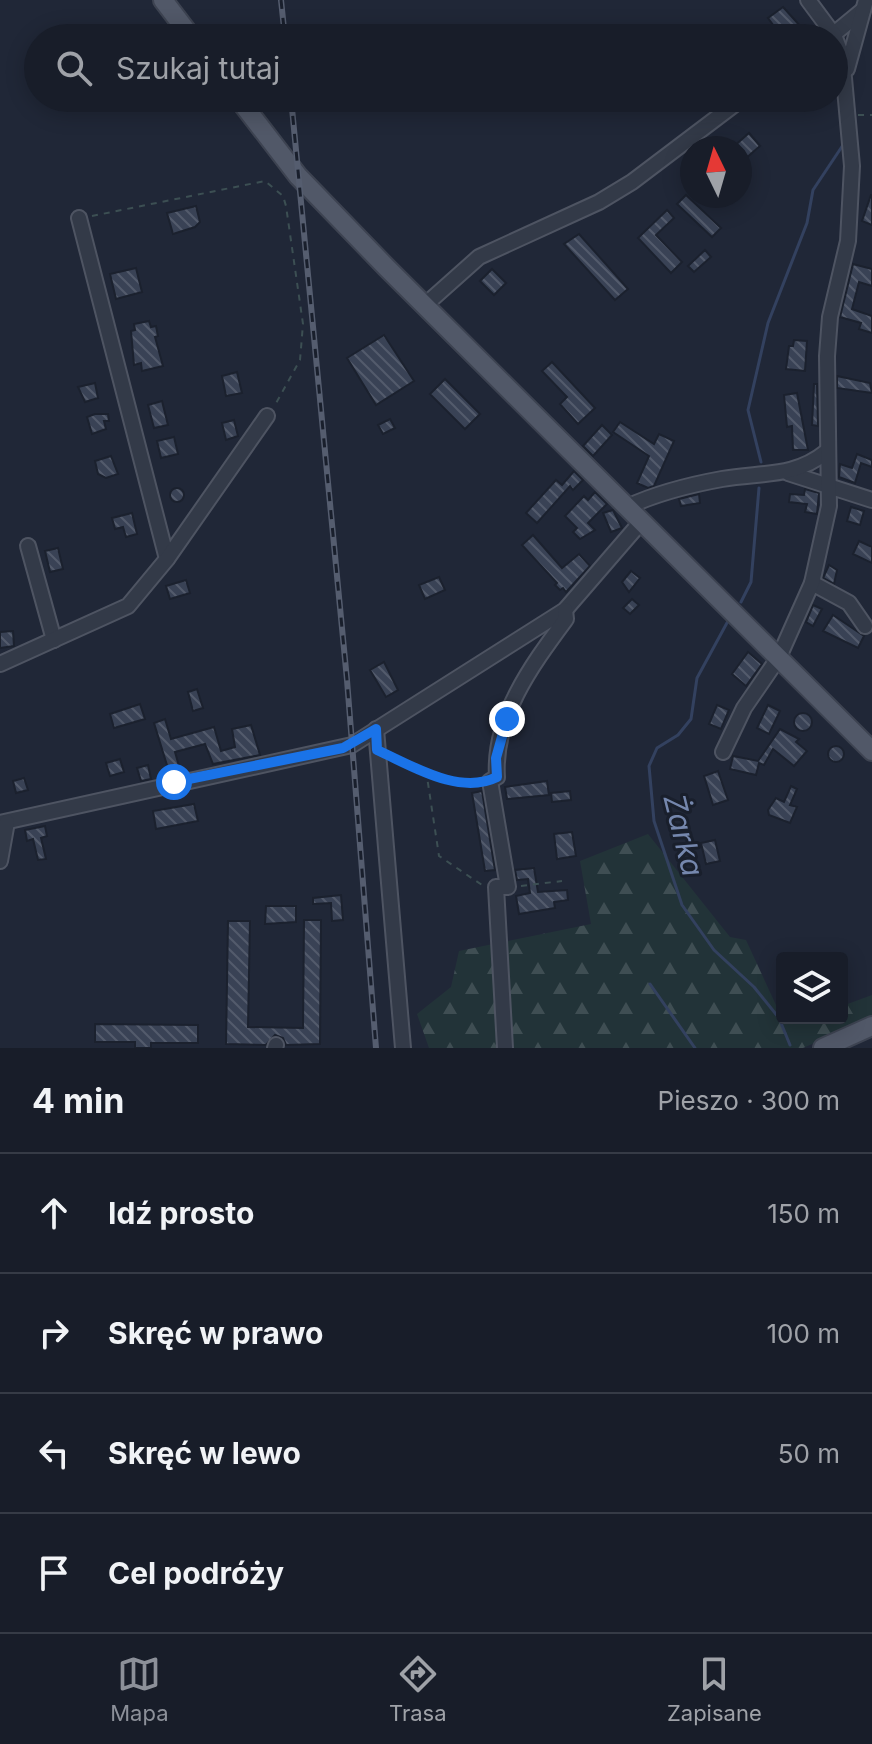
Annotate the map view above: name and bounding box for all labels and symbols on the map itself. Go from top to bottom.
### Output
north arrow [680,136,752,208]
route end [489,701,525,737]
route start [156,764,192,800]
water label: Żarka [656,790,712,880]

